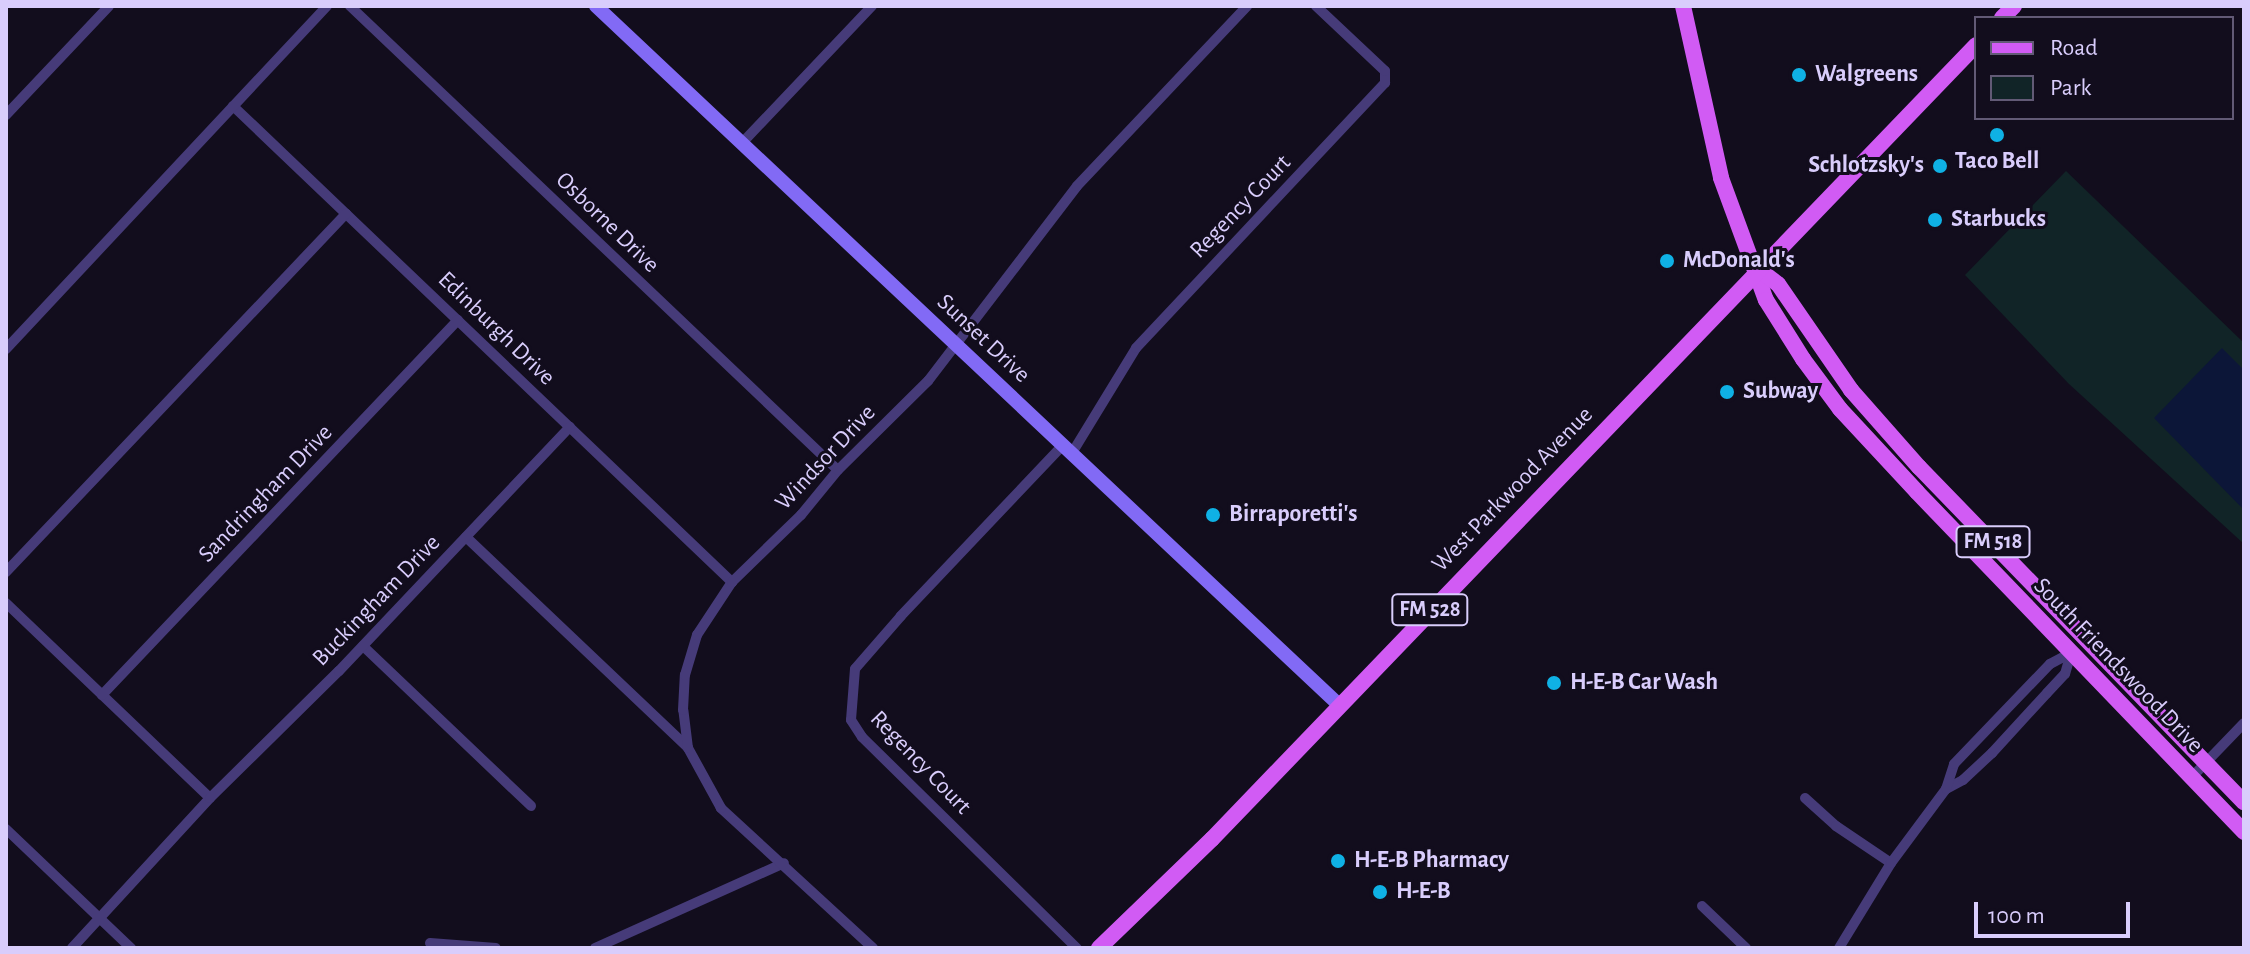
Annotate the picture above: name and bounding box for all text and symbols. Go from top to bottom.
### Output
legend [1974,16,2234,120]
text: Road [2050,36,2098,60]
place label: Walgreens [1815,61,1918,89]
marker: Walgreens [1790,66,1808,84]
text: Park [2050,76,2091,100]
marker: Taco Bell [1988,126,2006,144]
place label: Taco Bell [1955,148,2039,176]
street label: Regency Court [1184,149,1298,265]
place label: Schlotzsky's [1808,152,1924,180]
marker: Schlotzsky's [1931,157,1949,175]
street label: Osborne Drive [549,166,665,280]
place label: Starbucks [1951,206,2046,234]
marker: Starbucks [1926,211,1944,229]
place label: McDonald's [1683,247,1795,275]
marker: McDonald's [1658,252,1676,270]
street label: Edinburgh Drive [431,266,561,392]
street label: Sunset Drive [930,289,1036,389]
place label: Subway [1743,378,1818,406]
marker: Subway [1718,383,1736,401]
street label: Windsor Drive [770,399,882,517]
street label: West Parkwood Avenue [1427,401,1599,579]
street label: Sandringham Drive [193,419,339,569]
place label: Birraporetti's [1229,501,1357,529]
marker: Birraporetti's [1204,506,1222,524]
road number: FM 518 [1955,524,2031,560]
street label: Buckingham Drive [307,529,447,673]
street label: South Friendswood Drive [2027,572,2209,760]
road number: FM 528 [1390,592,1470,628]
place label: H-E-B Car Wash [1570,669,1718,697]
marker: H-E-B Car Wash [1545,674,1563,692]
street label: Regency Court [863,705,977,821]
place label: H-E-B Pharmacy [1354,847,1509,875]
marker: H-E-B Pharmacy [1329,852,1347,870]
place label: H-E-B [1396,878,1451,906]
marker: H-E-B [1371,883,1389,901]
scale bar [1978,886,2134,936]
text: 100 m [1988,904,2045,928]

